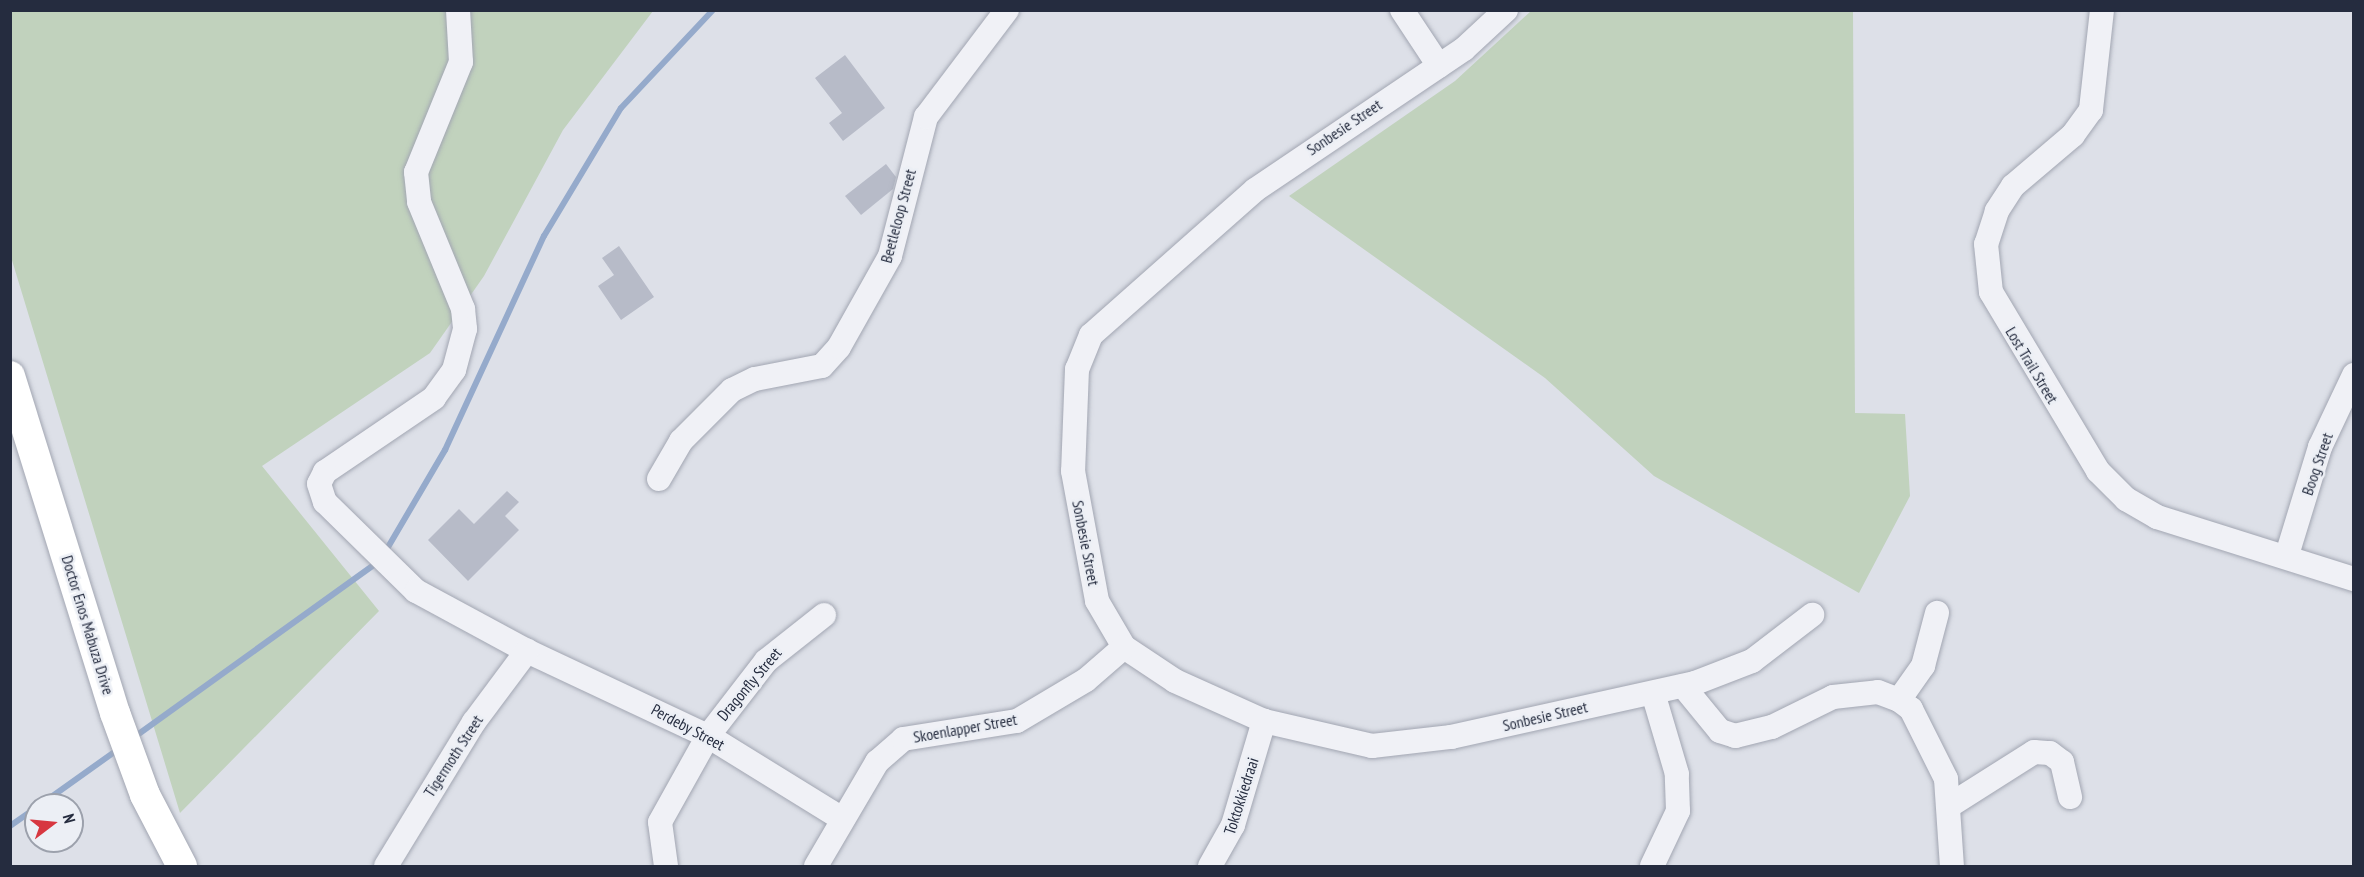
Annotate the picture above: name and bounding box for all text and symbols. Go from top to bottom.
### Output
street label: Sonbesie Street [1303,95,1385,159]
street label: Beetleloop Street [876,167,920,265]
street label: Lost Trail Street [2002,323,2062,407]
street label: Boog Street [2297,430,2337,498]
street label: Sonbesie Street [1068,499,1104,587]
street label: Doctor Enos Mabuza Drive [58,553,118,697]
street label: Dragonfly Street [713,643,785,725]
street label: Sonbesie Street [1501,697,1589,735]
street label: Perdeby Street [648,700,728,754]
street label: Skoenlapper Street [912,709,1018,747]
street label: Tigermoth Street [419,711,487,801]
street label: Toktokkiedraai [1220,755,1262,837]
north arrow [24,793,84,853]
text: N [59,812,80,825]

